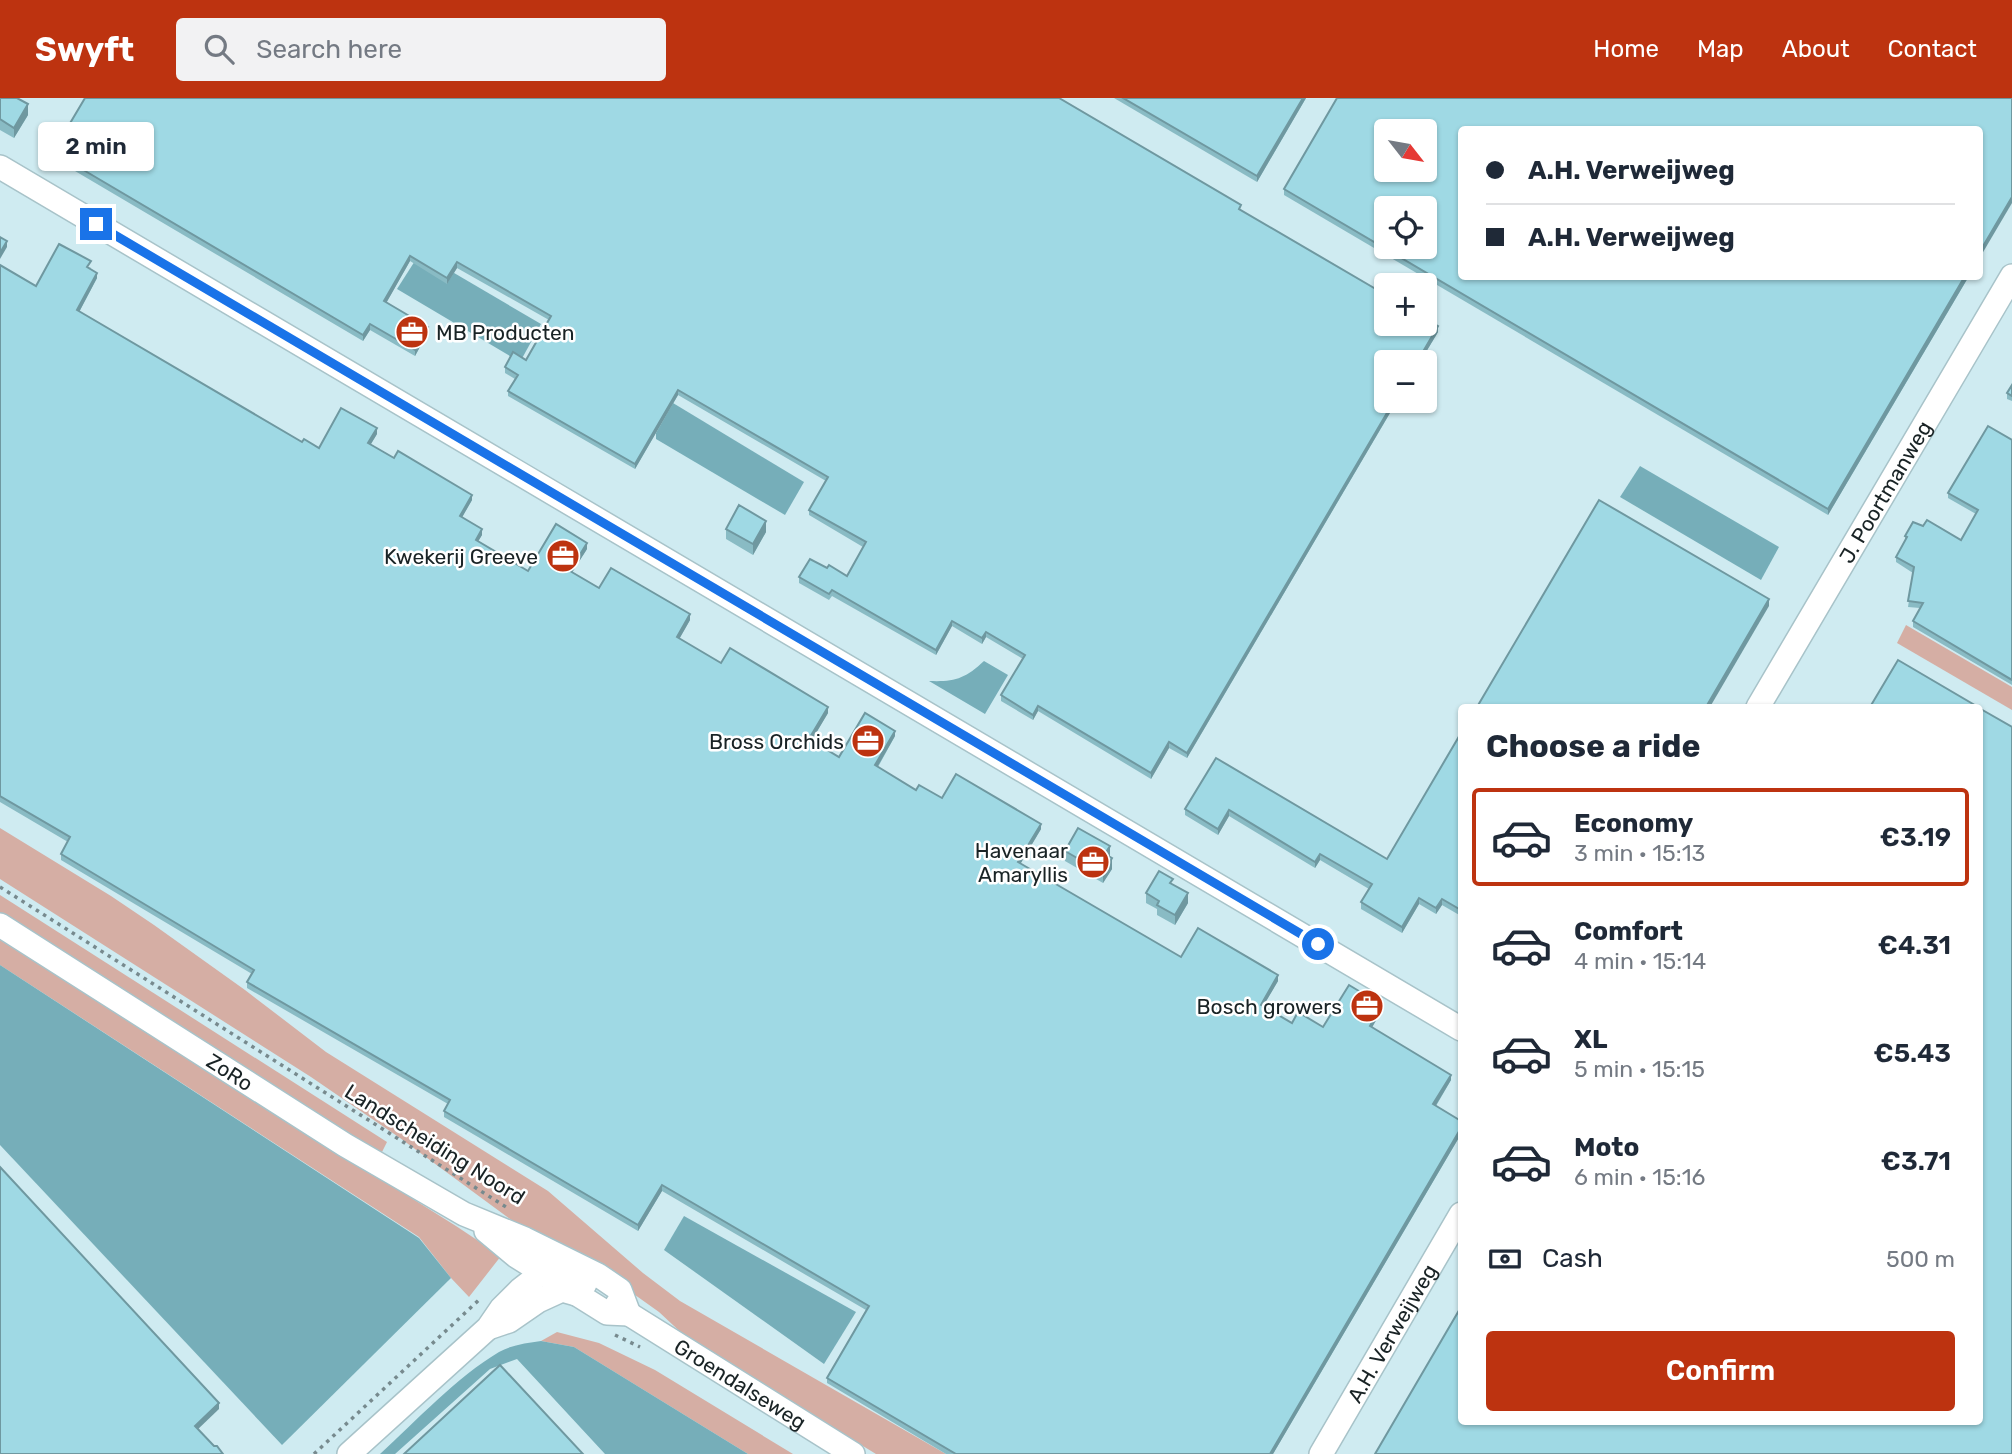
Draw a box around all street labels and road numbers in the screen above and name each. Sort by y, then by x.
street label: J. Poortmanweg [1833,416,1937,567]
street label: ZoRo [202,1048,258,1096]
street label: Landscheiding Noord [340,1078,530,1210]
street label: A.H. Verweijweg [1341,1259,1442,1407]
street label: Groendalseweg [670,1333,811,1434]

